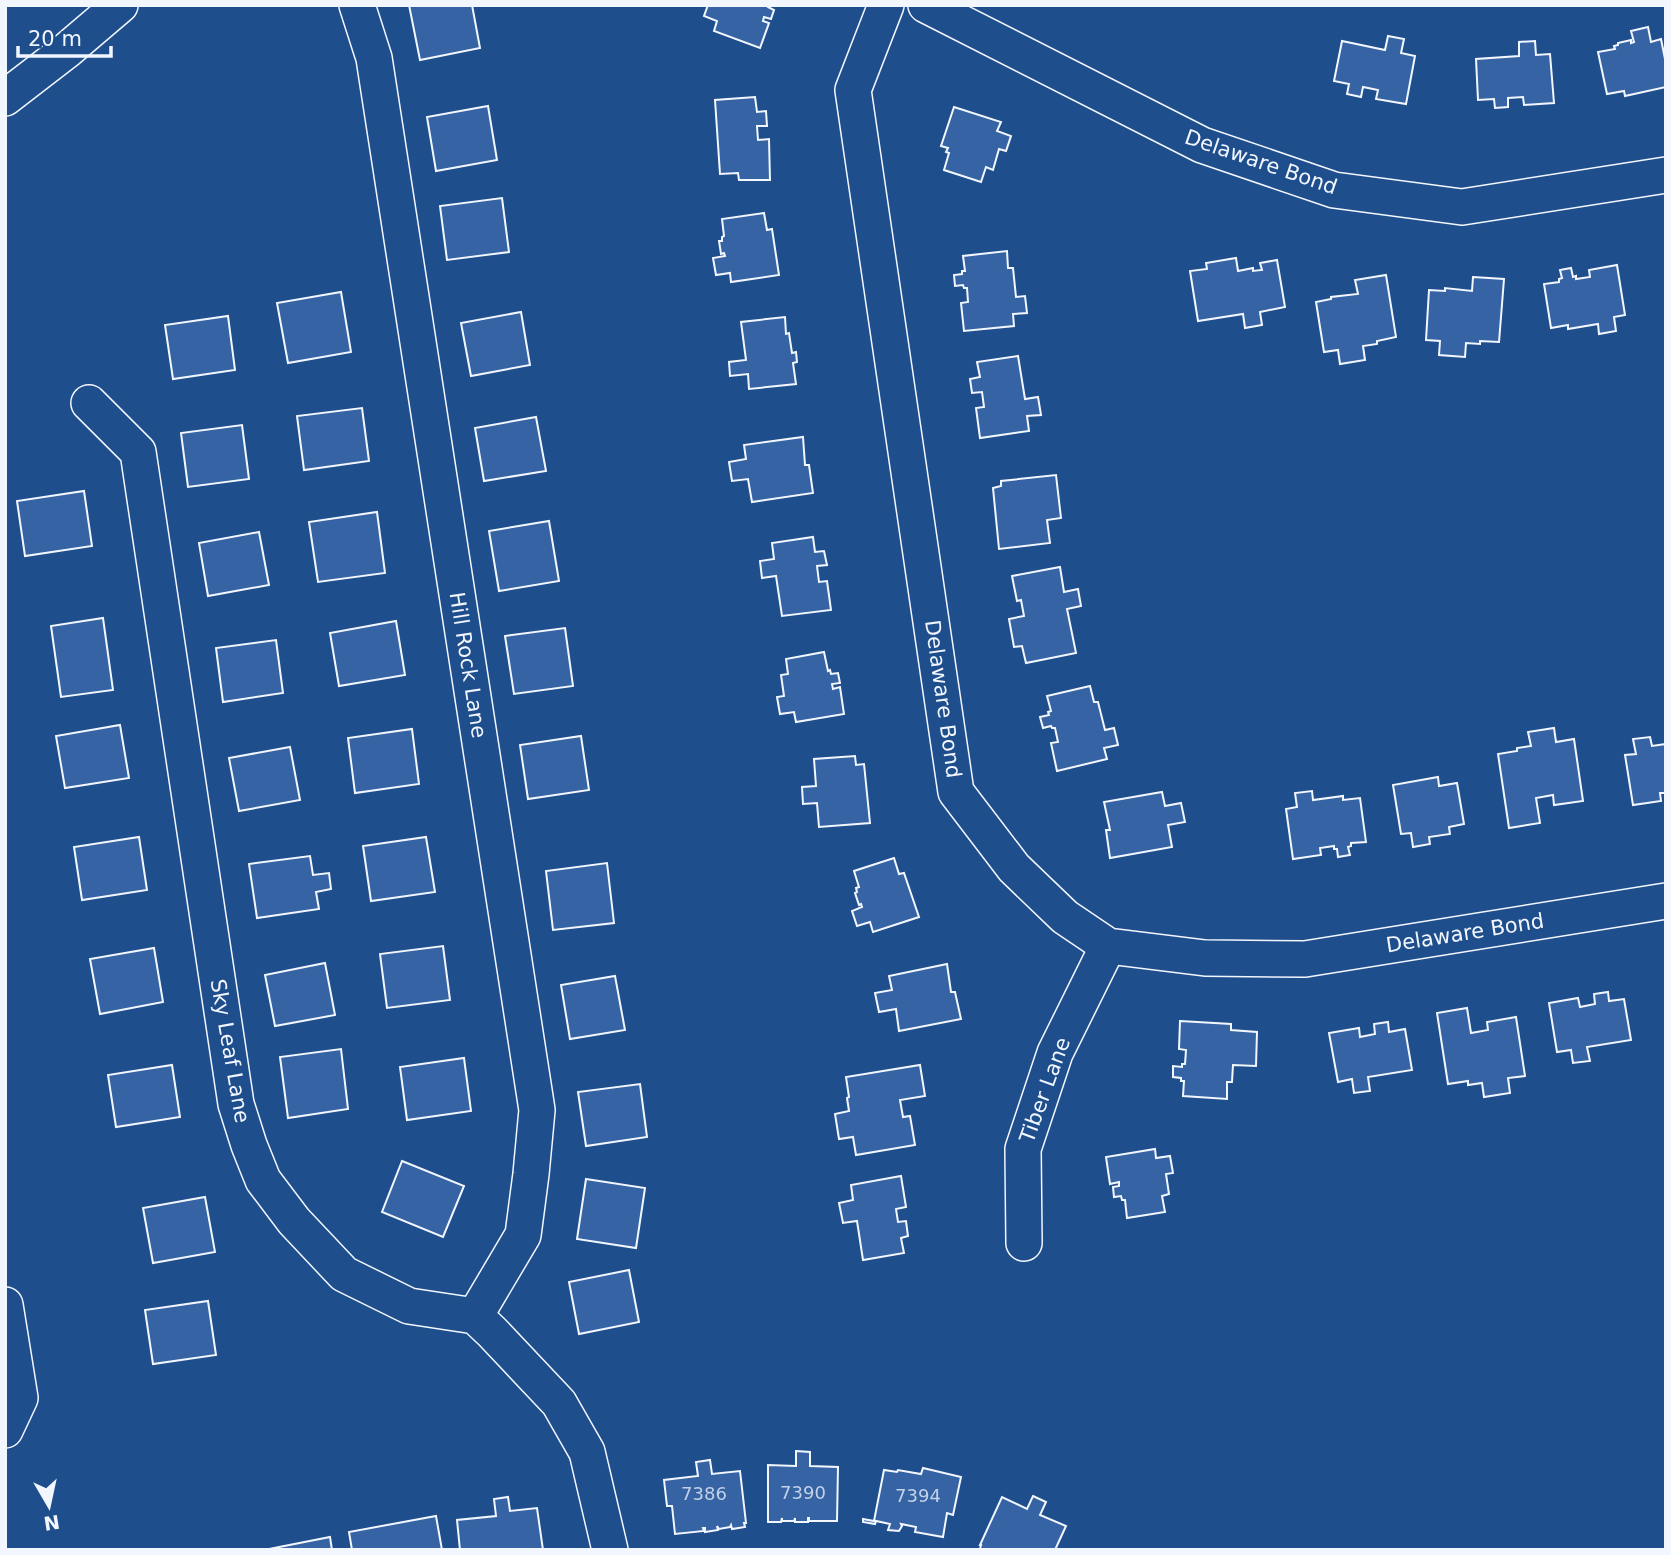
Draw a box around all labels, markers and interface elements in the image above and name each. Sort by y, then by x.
scale bar [18,14,110,58]
text: 20 m [28,27,82,51]
street label: Delaware Bond [1182,125,1340,199]
street label: Hill Rock Lane [445,590,491,740]
street label: Delaware Bond [920,618,966,780]
street label: Delaware Bond [1384,909,1546,957]
street label: Sky Leaf Lane [206,977,254,1125]
street label: Tiber Lane [1015,1034,1075,1147]
north arrow [14,1471,84,1541]
house number: 7390 [780,1482,826,1503]
house number: 7386 [681,1483,727,1504]
house number: 7394 [895,1485,941,1506]
text: N [42,1511,61,1535]

